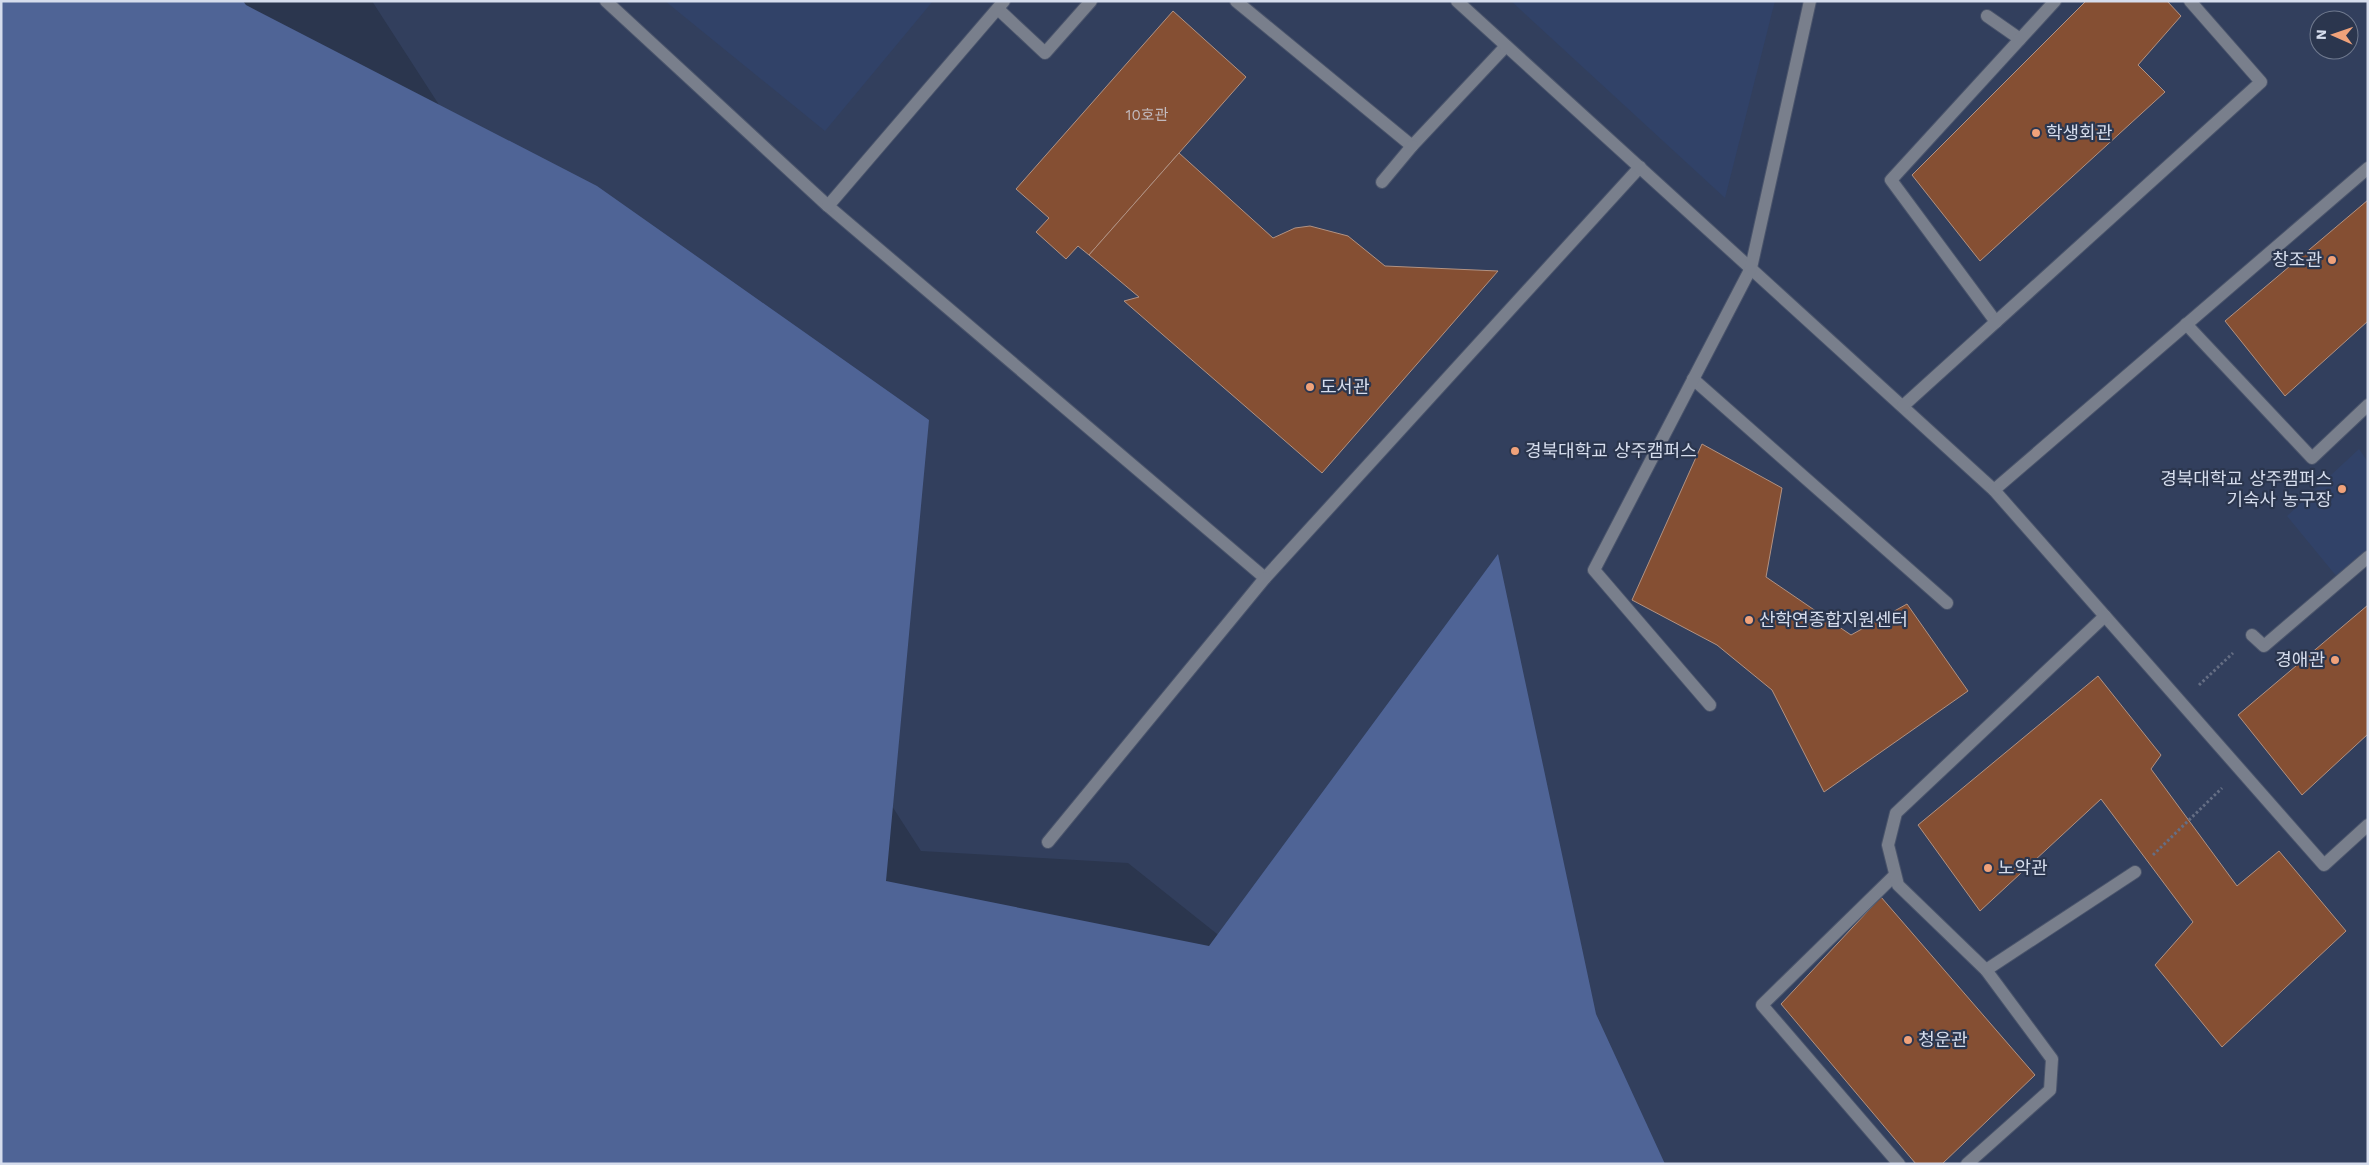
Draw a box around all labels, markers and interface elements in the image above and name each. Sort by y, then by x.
north arrow [2309,10,2359,60]
text: N [2313,29,2329,40]
house number: 10호관 [1126,106,1169,124]
place label: 학생회관 [2046,122,2113,143]
marker: 학생회관 [2030,127,2042,139]
place label: 창조관 [2272,249,2322,270]
marker: 창조관 [2326,254,2338,266]
place label: 도서관 [1320,376,1370,397]
marker: 도서관 [1304,381,1316,393]
place label: 경북대학교 상주캠퍼스 [1525,440,1697,461]
marker: 경북대학교 상주캠퍼스 [1509,445,1521,457]
place label: 경북대학교 상주캠퍼스 기숙사 농구장 [2160,468,2332,510]
marker: 경북대학교 상주캠퍼스 기숙사 농구장 [2336,483,2348,495]
place label: 산학연종합지원센터 [1759,609,1908,630]
marker: 산학연종합지원센터 [1743,614,1755,626]
place label: 경애관 [2275,649,2325,670]
marker: 경애관 [2329,654,2341,666]
place label: 노악관 [1998,857,2048,878]
marker: 노악관 [1982,862,1994,874]
place label: 청운관 [1918,1029,1968,1050]
marker: 청운관 [1902,1034,1914,1046]

